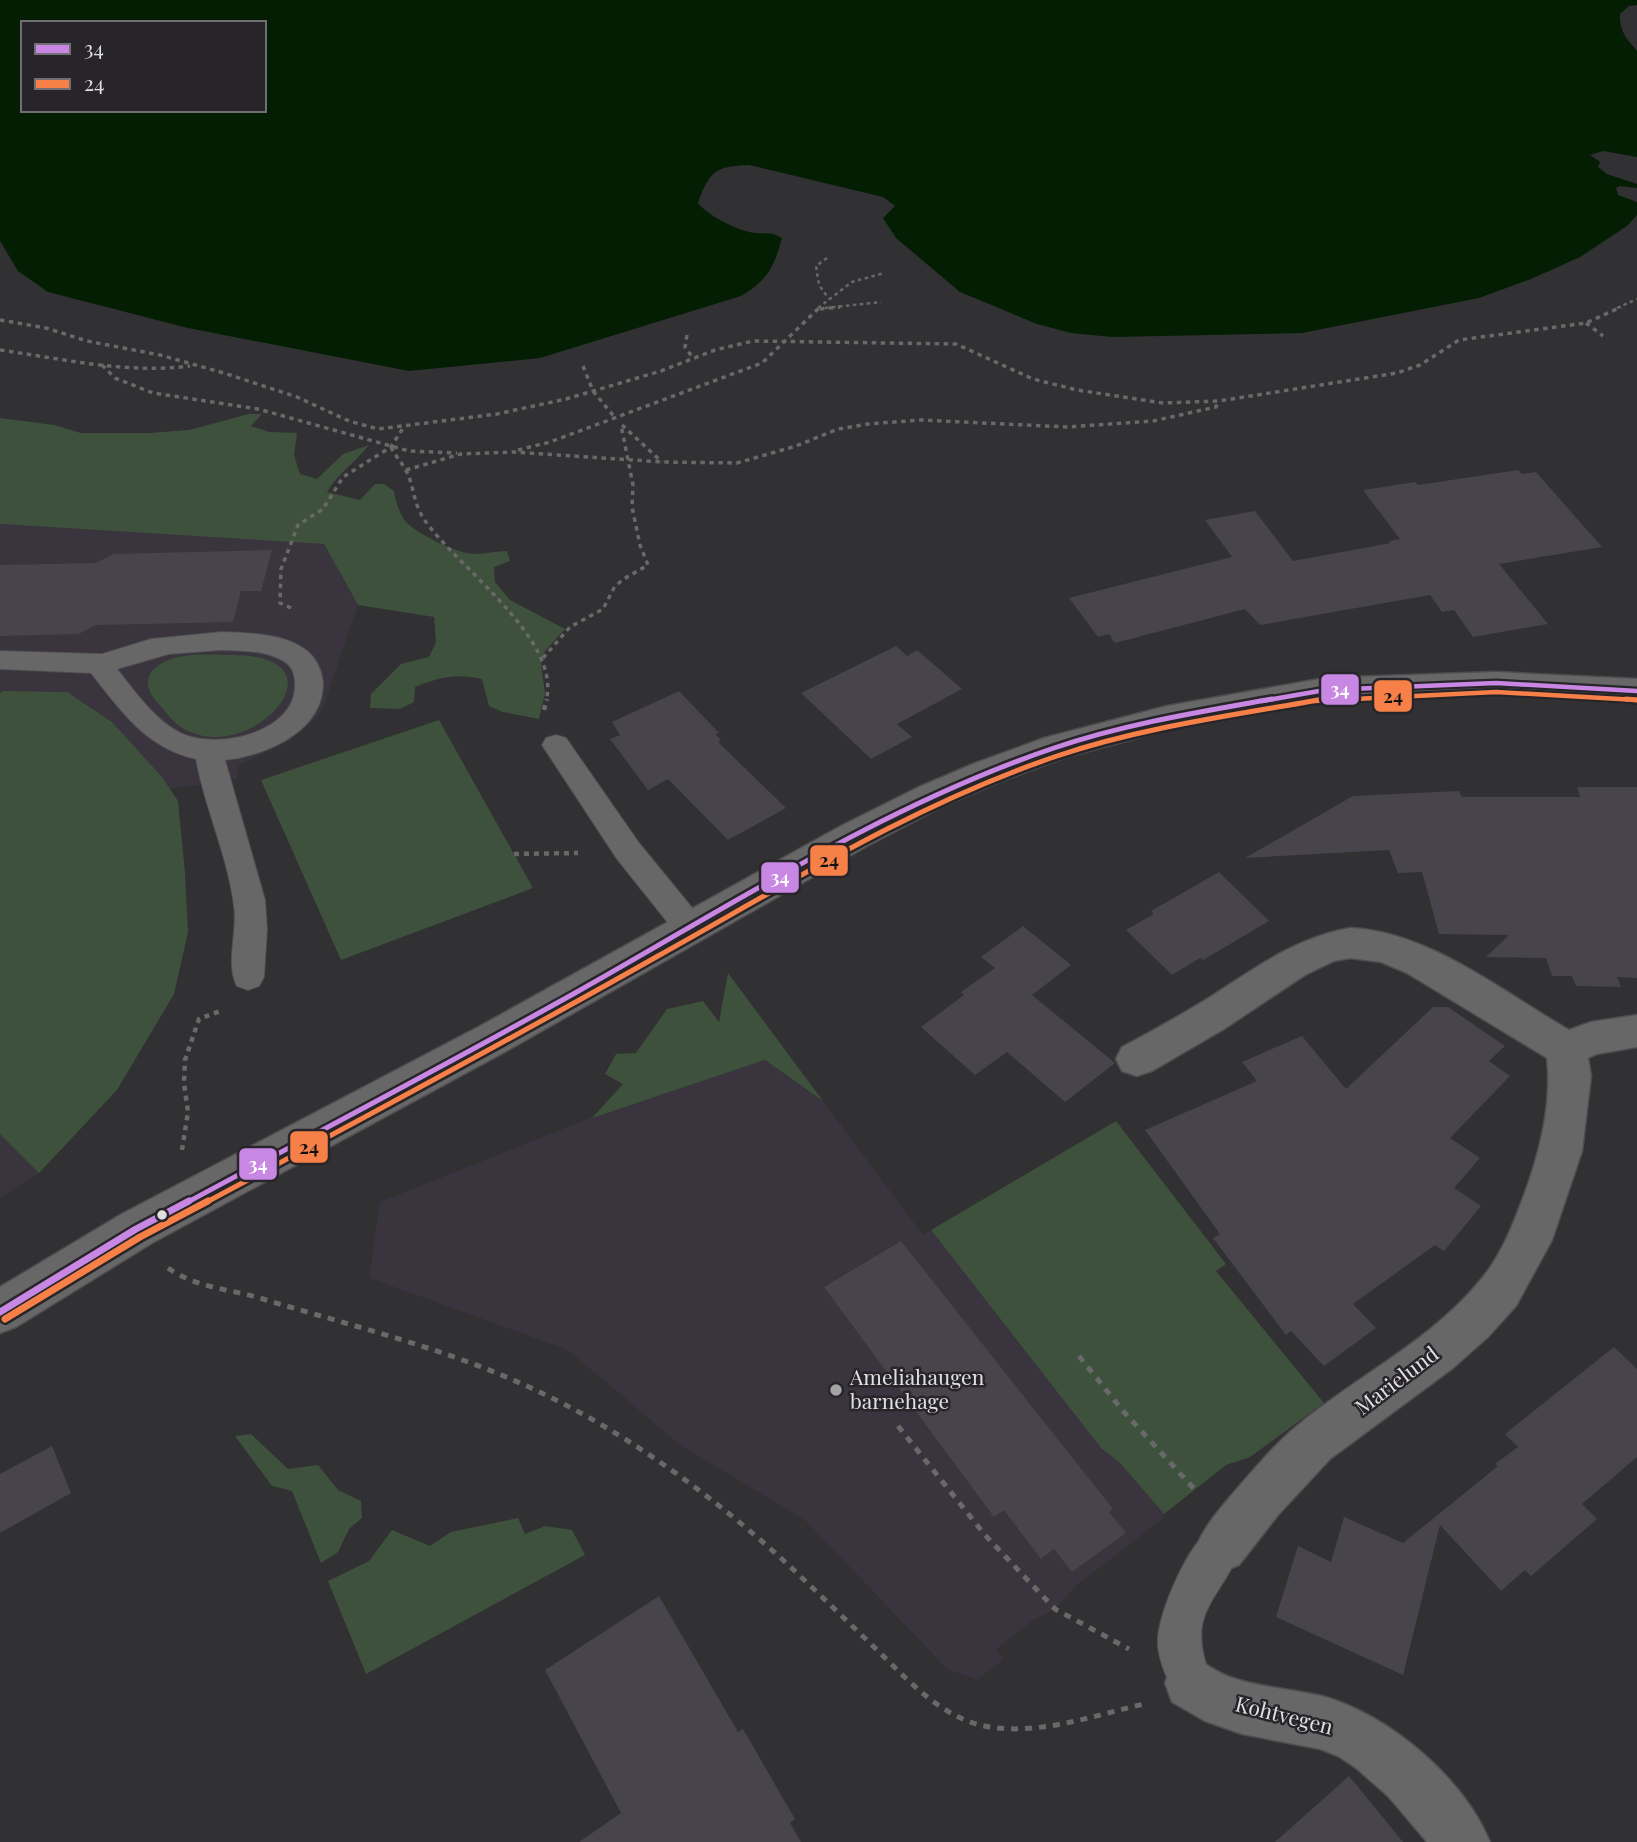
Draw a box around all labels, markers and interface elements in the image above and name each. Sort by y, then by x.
legend [21,21,266,112]
text: 34 [84,33,104,61]
text: 24 [84,68,104,96]
line badge: 34 [1320,673,1360,706]
text: 34 [1330,675,1350,701]
line badge: 24 [1373,679,1413,713]
text: 24 [1383,682,1403,708]
line badge: 24 [809,844,849,877]
text: 24 [819,846,839,872]
line badge: 34 [760,861,800,894]
text: 34 [770,863,790,889]
line badge: 24 [289,1130,329,1164]
text: 24 [299,1133,319,1159]
line badge: 34 [238,1147,278,1181]
text: 34 [248,1150,268,1176]
unlabelled marker [155,1208,169,1222]
street label: Marielund [1348,1339,1443,1420]
place label: Ameliahaugen barnehage [849,1362,985,1414]
marker: Ameliahaugen barnehage [828,1382,844,1398]
street label: Kohtvegen [1233,1688,1337,1740]

